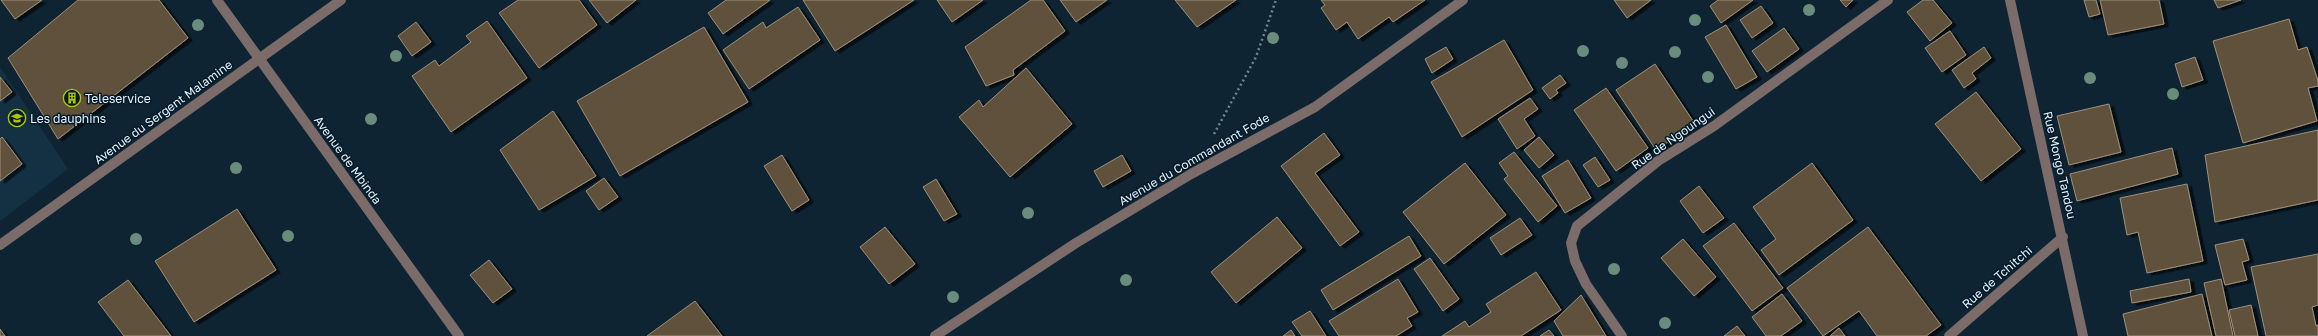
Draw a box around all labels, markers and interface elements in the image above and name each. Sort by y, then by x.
street label: Avenue du Sergent Malamine [91,57,235,167]
building icon: Teleservice [62,88,82,108]
place label: Teleservice [85,91,151,106]
street label: Rue de Ngoungui [1628,104,1718,172]
school or university icon: Les dauphins [7,108,27,128]
street label: Avenue du Commandant Fode [1116,110,1272,208]
street label: Rue Mongo Tandou [2040,110,2080,220]
place label: Les dauphins [30,111,106,126]
street label: Avenue de Mbinda [311,113,385,207]
street label: Rue de Tchitchi [1959,242,2035,312]

